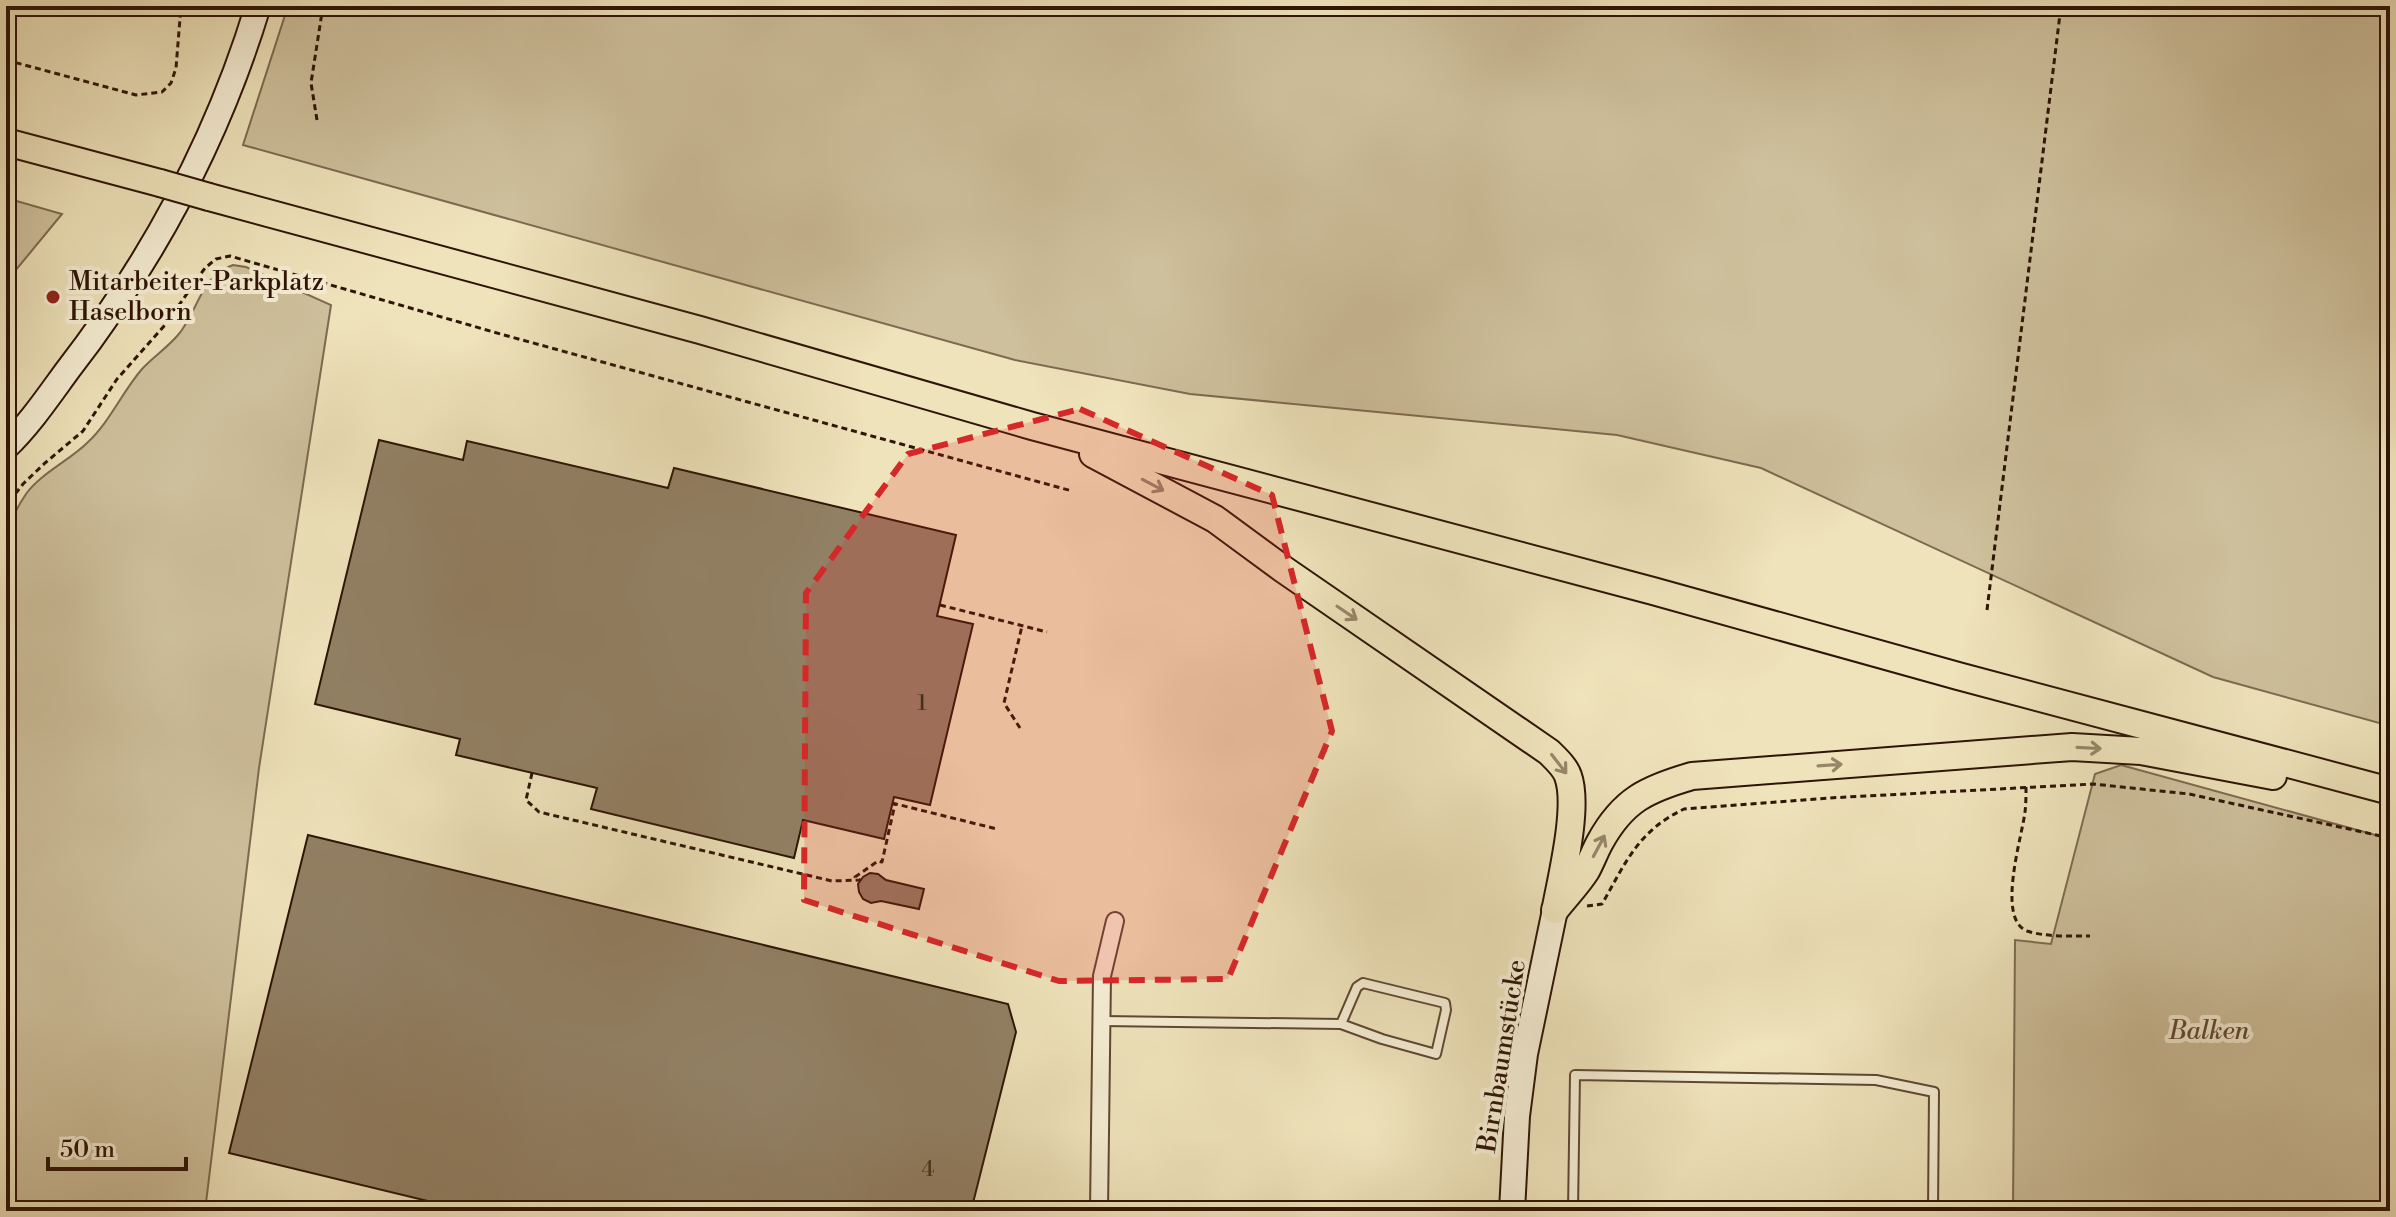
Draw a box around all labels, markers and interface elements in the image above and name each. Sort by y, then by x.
place label: Mitarbeiter-Parkplatz Haselborn [69,266,324,328]
marker: Mitarbeiter-Parkplatz Haselborn [44,288,62,306]
one-way arrow [1140,478,1164,494]
one-way arrow [1336,605,1358,621]
house number: 1 [917,690,927,717]
one-way arrow [2075,740,2102,755]
one-way arrow [1549,753,1567,774]
one-way arrow [1816,757,1843,772]
one-way arrow [1591,834,1607,858]
street label: Birnbaumstücke [1471,957,1533,1156]
park label: Balken [2168,1015,2250,1047]
scale bar [48,1121,186,1171]
text: 50 m [60,1135,115,1165]
house number: 4 [921,1156,935,1183]

